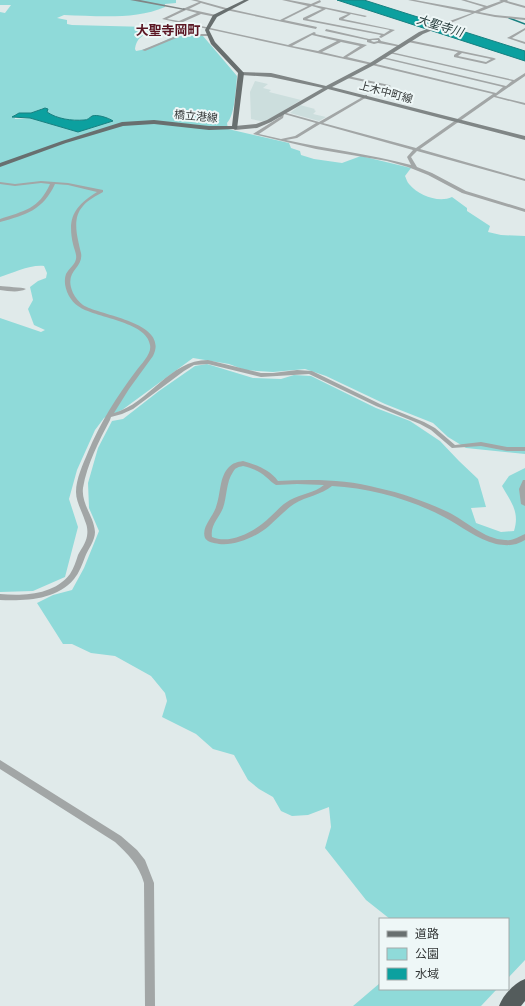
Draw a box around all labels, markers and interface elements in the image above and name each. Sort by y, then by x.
water label: 大聖寺川 [415,11,467,40]
district label: 大聖寺岡町 [135,22,201,39]
street label: 上木中町線 [358,78,414,106]
street label: 橋立港線 [173,107,219,125]
legend [379,918,509,990]
text: 道路 [415,926,439,941]
text: 公園 [415,946,439,961]
text: 水域 [415,966,439,981]

